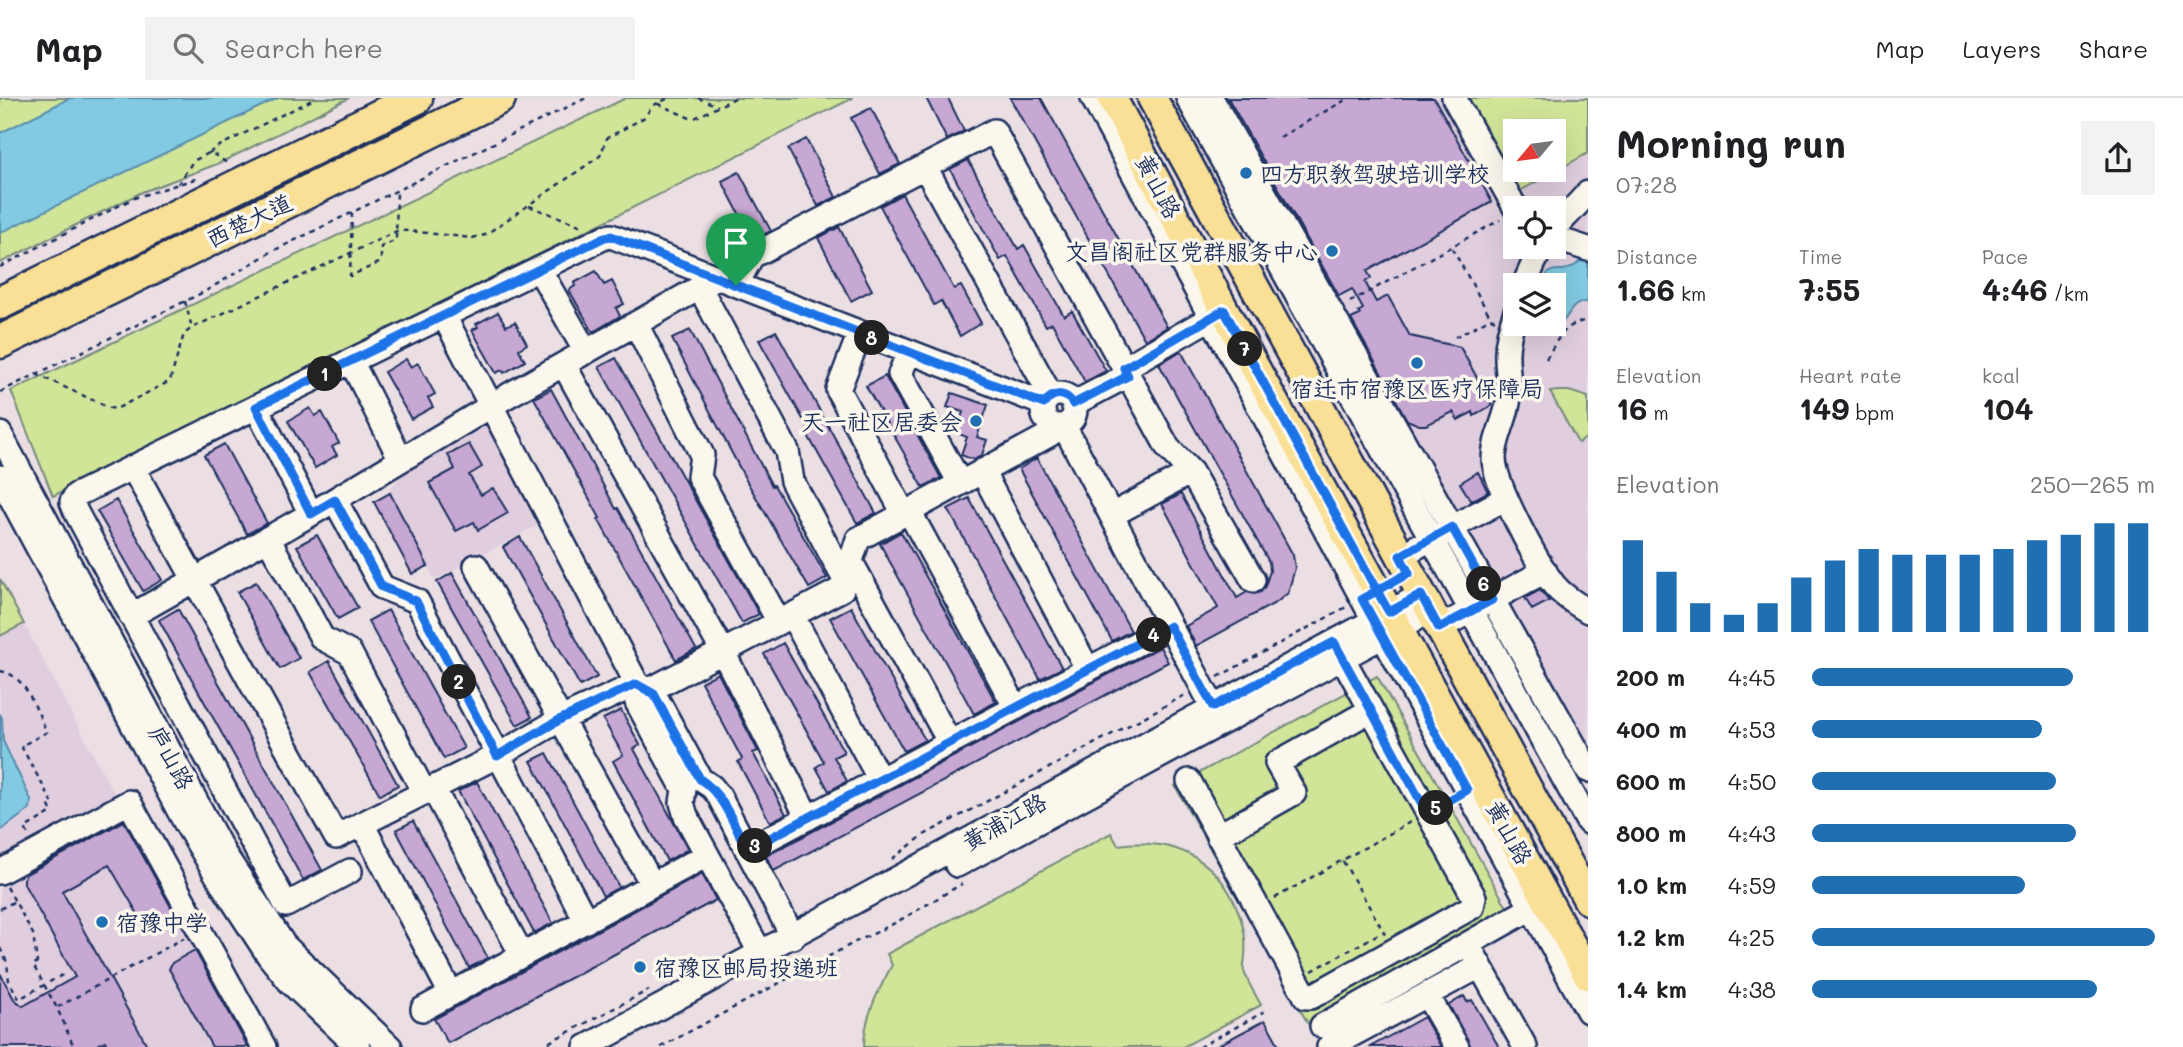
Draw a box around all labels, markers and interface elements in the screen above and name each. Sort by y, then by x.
search box [145,17,635,80]
text: Map [35,27,103,70]
icon: search [169,29,207,67]
text: Search here [225,31,383,65]
text: Map [1876,33,1924,64]
text: Layers [1962,33,2041,64]
text: Share [2079,33,2148,64]
text: Morning run [1616,118,1846,168]
north arrow [1503,119,1566,182]
map controls [1503,119,1566,336]
button: share [2081,121,2155,195]
street label: 黄山路 [1130,148,1188,224]
place label: 四方职教驾驶培训学校 [1260,158,1490,188]
marker: 四方职教驾驶培训学校 [1238,165,1254,181]
text: 07:28 [1616,169,1677,199]
street label: 西楚大道 [201,186,297,254]
button: locate [1503,196,1566,259]
pin [706,213,766,285]
icon: arrive [717,224,755,262]
place label: 文昌阁社区党群服务中心 [1065,236,1318,266]
marker: 文昌阁社区党群服务中心 [1324,243,1340,259]
text: Distance [1616,244,1698,269]
text: Time [1799,244,1842,269]
text: Pace [1982,244,2028,269]
text: 1.66 [1616,269,1675,309]
text: 7:55 [1799,269,1860,309]
text: 4:46 [1982,269,2048,309]
button: layers [1503,273,1566,336]
text: km [1675,281,1706,306]
text: /km [2048,281,2089,306]
pin: 8 [854,320,890,356]
text: 8 [866,325,877,350]
pin: 7 [1228,331,1262,366]
text: 7 [1239,336,1250,361]
marker: 宿迁市宿豫区医疗保障局 [1409,355,1425,371]
pin: 1 [308,356,342,392]
text: 1 [320,361,329,386]
text: Elevation [1616,363,1701,388]
text: Heart rate [1799,363,1902,388]
text: kcal [1982,363,2020,388]
place label: 宿迁市宿豫区医疗保障局 [1291,373,1544,403]
text: 16 [1616,388,1647,428]
text: 149 [1799,388,1849,428]
text: 104 [1982,388,2034,428]
text: m [1647,400,1669,425]
text: bpm [1849,400,1894,425]
place label: 天一社区居委会 [801,406,962,436]
marker: 天一社区居委会 [968,413,984,429]
text: Elevation [1616,469,1719,499]
text: 250–265 m [2030,469,2155,499]
pin: 6 [1466,566,1502,602]
text: 6 [1478,571,1489,596]
pin: 4 [1136,618,1172,652]
text: 4 [1147,622,1160,647]
text: 200 m [1616,662,1685,692]
text: 4:45 [1728,662,1776,692]
pin: 2 [442,664,476,700]
text: 2 [453,669,464,694]
text: 400 m [1616,714,1687,744]
text: 4:53 [1728,714,1776,744]
street label: 庐山路 [143,719,201,795]
text: 600 m [1616,766,1686,796]
text: 4:50 [1728,766,1776,796]
street label: 黄浦江路 [956,786,1052,856]
pin: 5 [1418,790,1454,826]
text: 5 [1430,795,1441,820]
street label: 黄山路 [1480,795,1540,869]
text: 800 m [1616,818,1686,848]
text: 4:43 [1728,818,1776,848]
pin: 3 [738,828,772,864]
text: 3 [749,833,760,858]
text: 1.0 km [1616,870,1687,900]
text: 4:59 [1728,870,1776,900]
place label: 宿豫中学 [116,907,208,937]
marker: 宿豫中学 [94,914,110,930]
text: 1.2 km [1616,922,1685,952]
text: 4:25 [1728,922,1775,952]
place label: 宿豫区邮局投递班 [654,952,838,982]
marker: 宿豫区邮局投递班 [632,959,648,975]
text: 1.4 km [1616,974,1687,1004]
text: 4:38 [1728,974,1776,1004]

